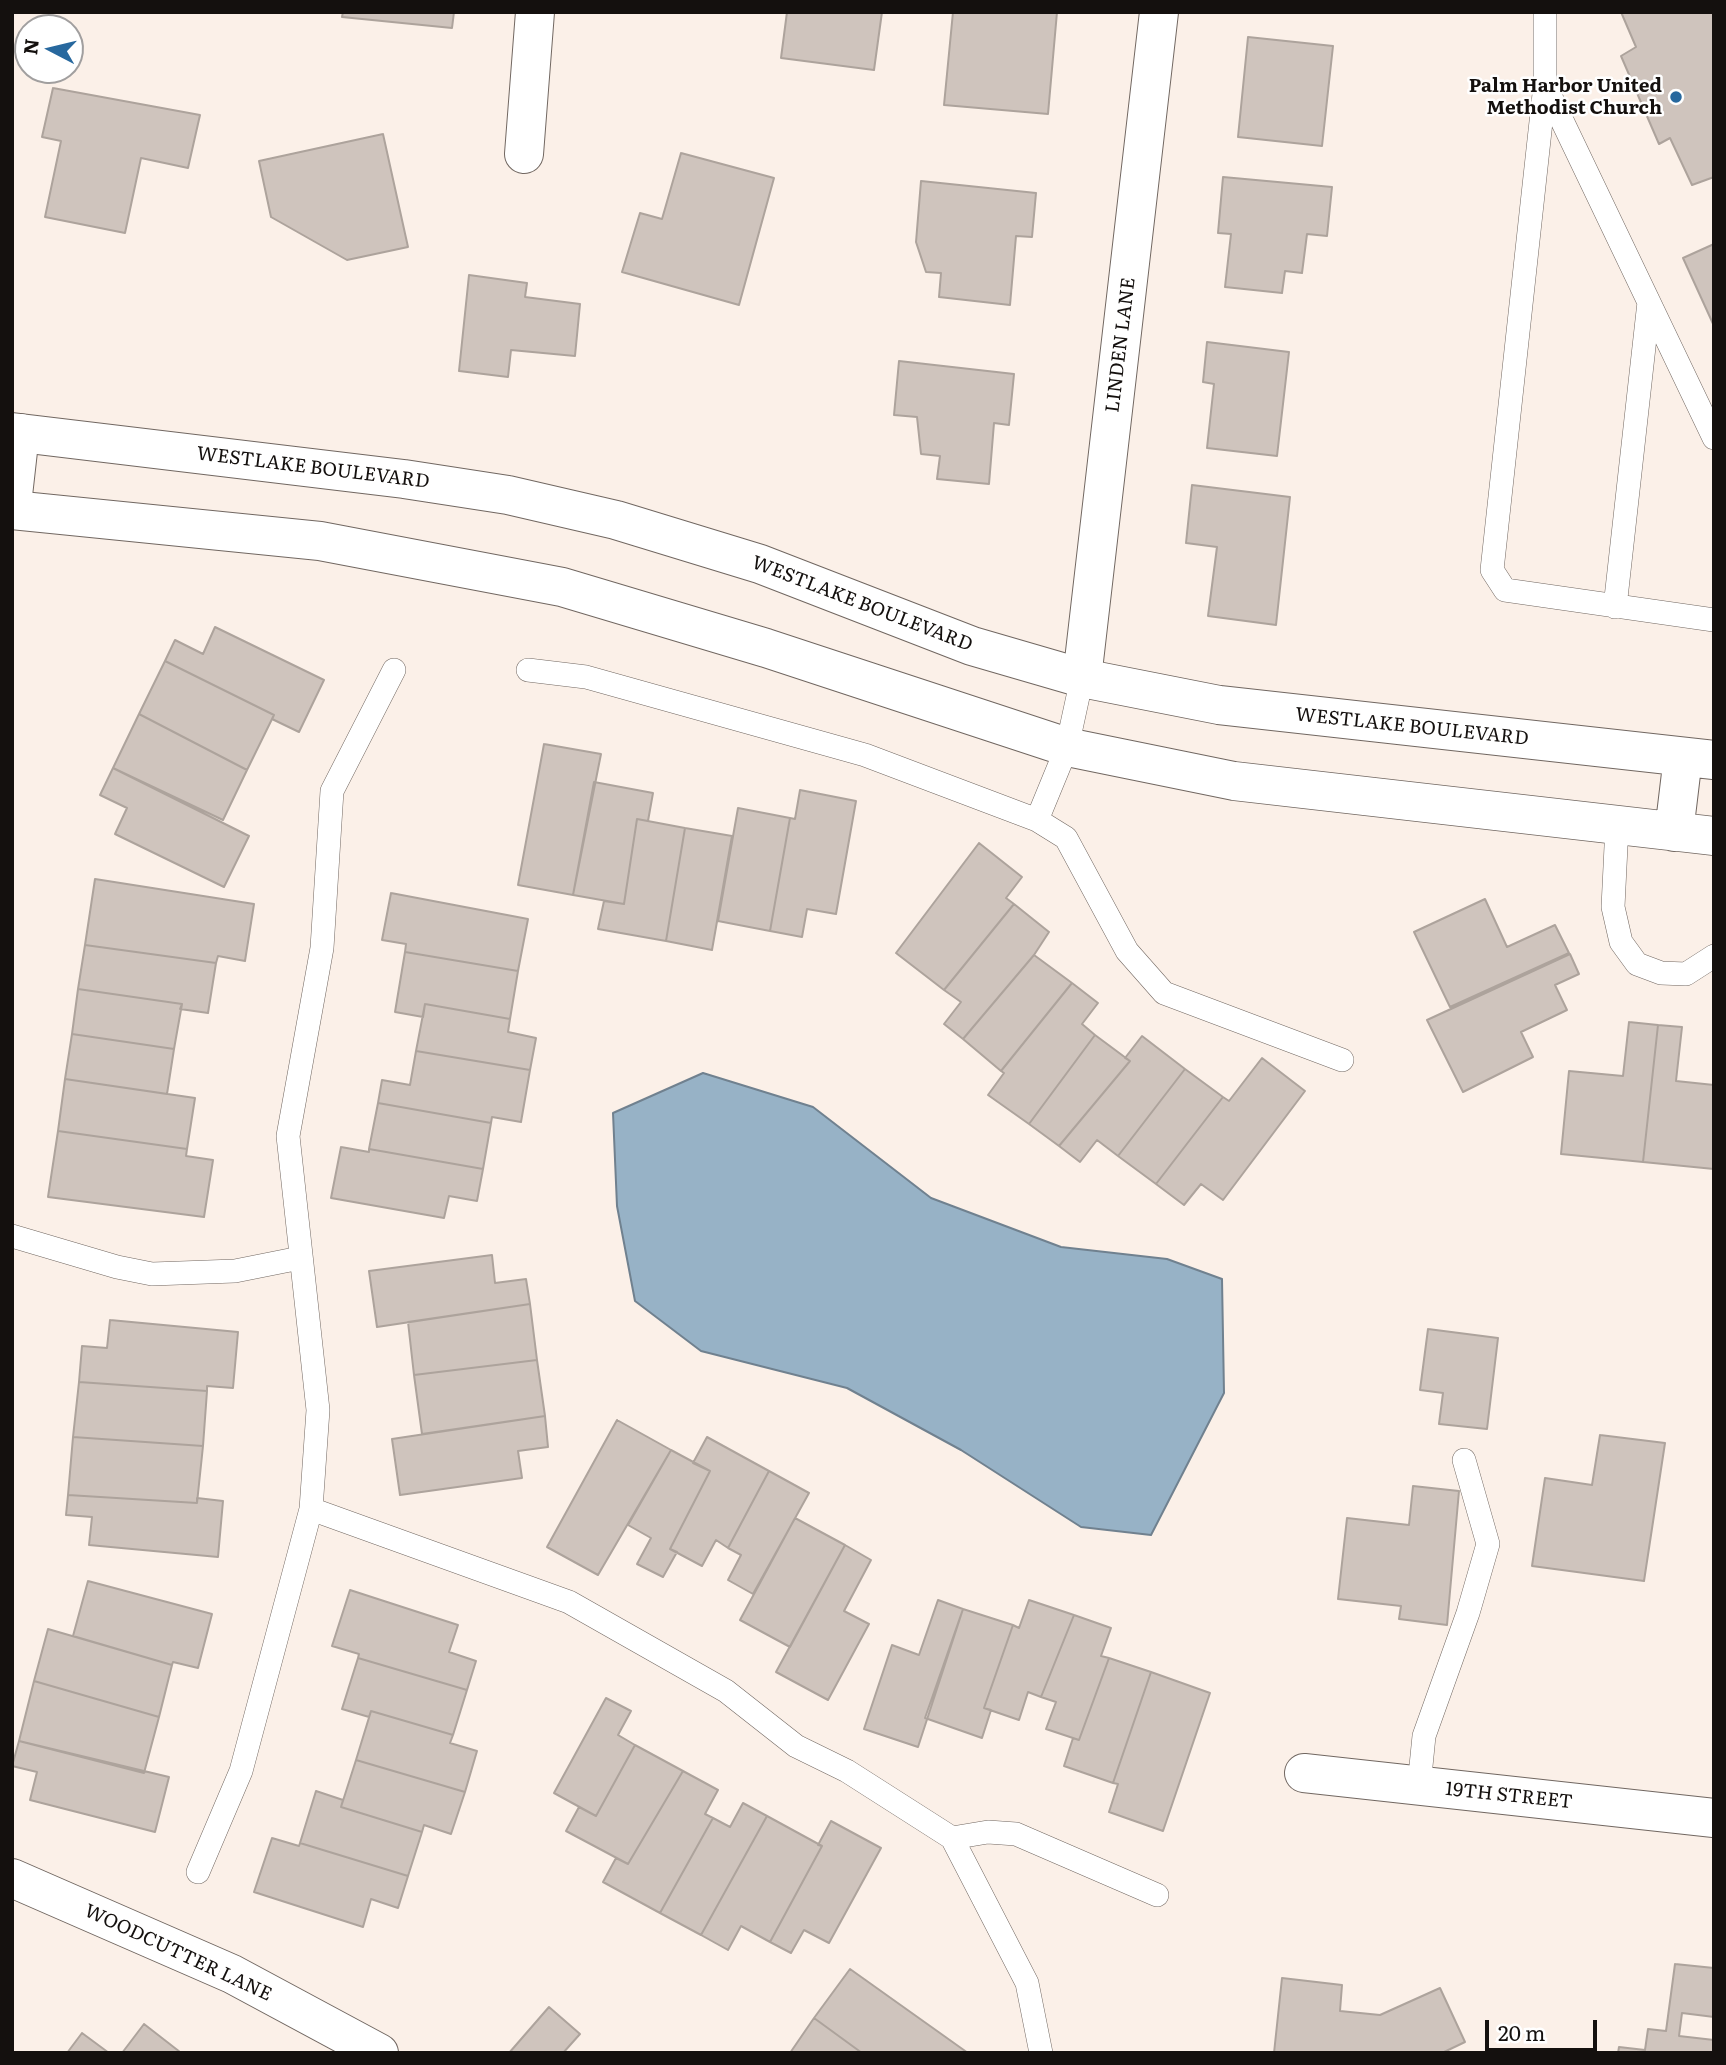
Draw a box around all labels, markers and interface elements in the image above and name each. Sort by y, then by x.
north arrow [14,14,84,84]
text: N [15,37,45,56]
place label: Palm Harbor United Methodist Church [1469,75,1662,119]
marker: Palm Harbor United Methodist Church [1668,89,1684,105]
street label: LINDEN LANE [1101,276,1141,414]
street label: WESTLAKE BOULEVARD [195,442,431,494]
street label: WESTLAKE BOULEVARD [748,551,976,657]
street label: WESTLAKE BOULEVARD [1294,703,1530,751]
street label: 19TH STREET [1444,1778,1574,1814]
street label: WOODCUTTER LANE [81,1900,275,2006]
scale bar [1488,2006,1600,2050]
text: 20 m [1498,2016,1545,2047]

